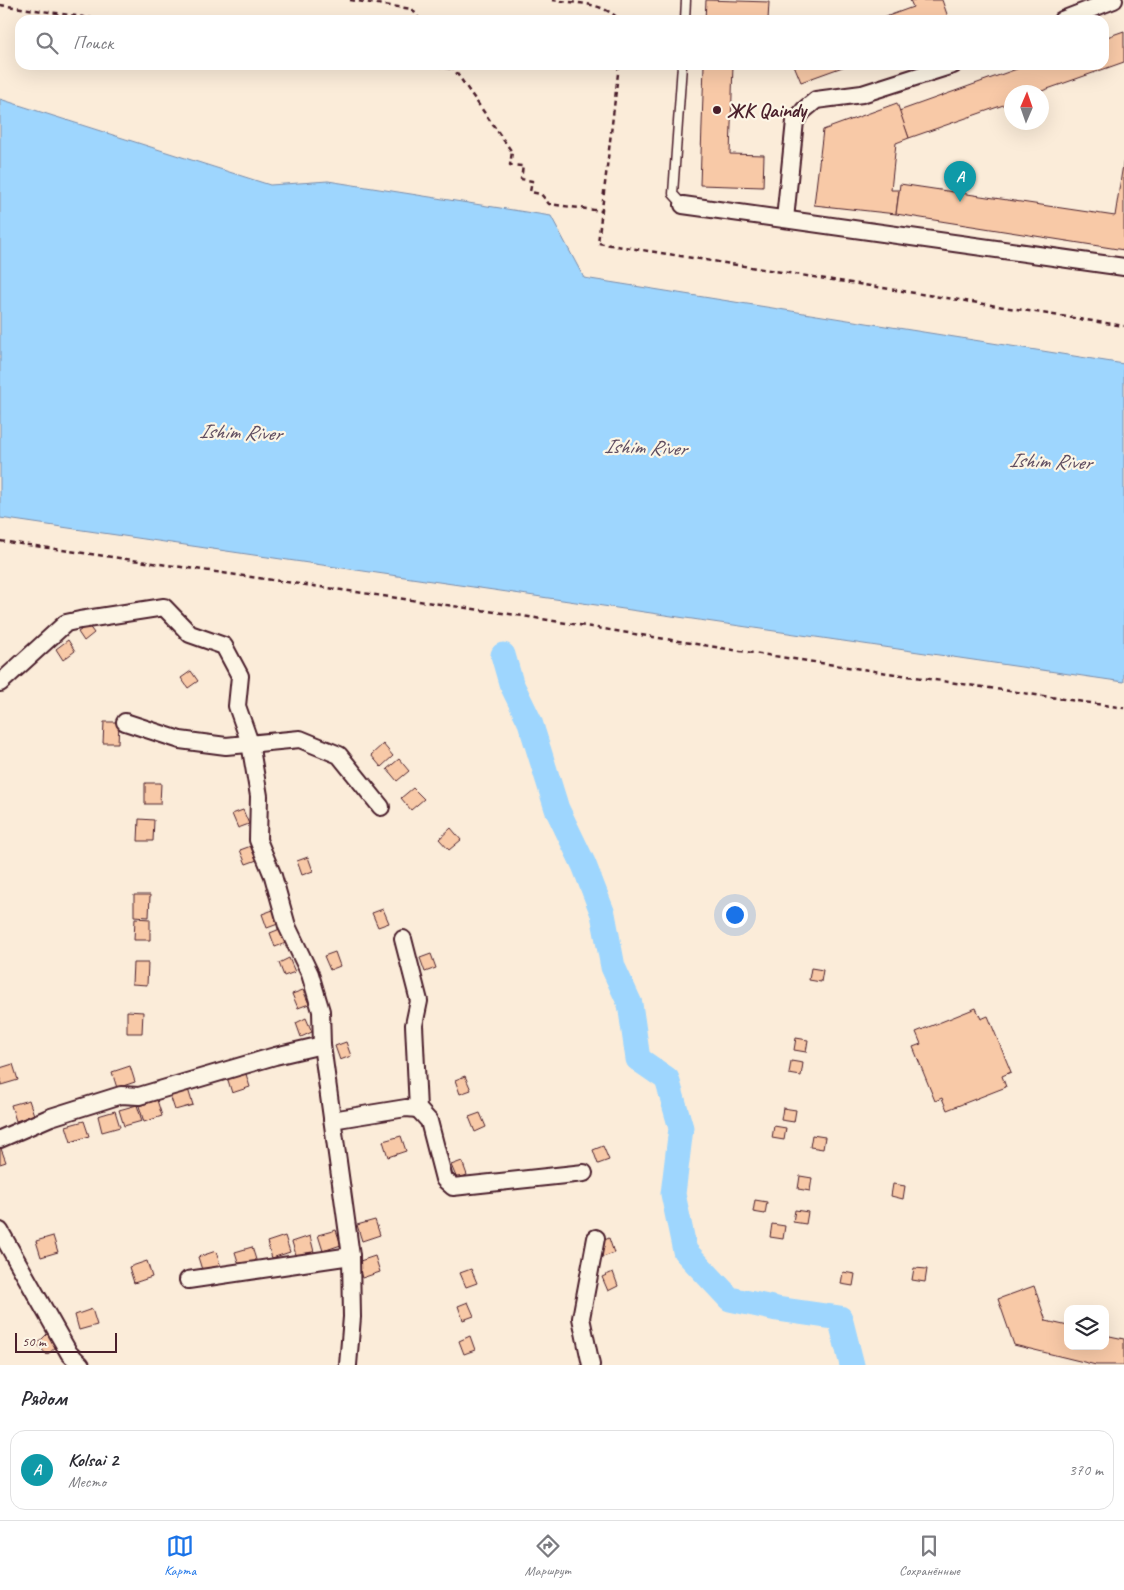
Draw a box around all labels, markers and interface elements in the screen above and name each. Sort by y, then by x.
search box [15,15,1109,70]
icon: search [33,29,61,57]
text: Поиск [73,31,113,55]
north arrow [1004,85,1049,130]
place label: ЖК Qaindy [727,98,808,123]
marker: ЖК Qaindy [711,104,723,116]
pin: A [944,161,976,202]
water label: Ishim River [198,418,285,447]
water label: Ishim River [603,433,690,462]
water label: Ishim River [1008,447,1095,476]
your location [722,902,748,928]
map controls [1064,1305,1109,1350]
button: layers [1064,1305,1109,1350]
scale bar [15,1330,118,1353]
text: 50 m [22,1333,46,1350]
text: Рядом [20,1385,67,1411]
text: Kolsai 2 [68,1448,118,1472]
text: A [33,1460,41,1480]
text: 370 m [1069,1460,1103,1480]
text: Место [68,1472,106,1492]
tab: Карта [164,1532,196,1579]
tab: Маршрут [525,1532,571,1579]
tab: Сохранённые [899,1532,960,1579]

